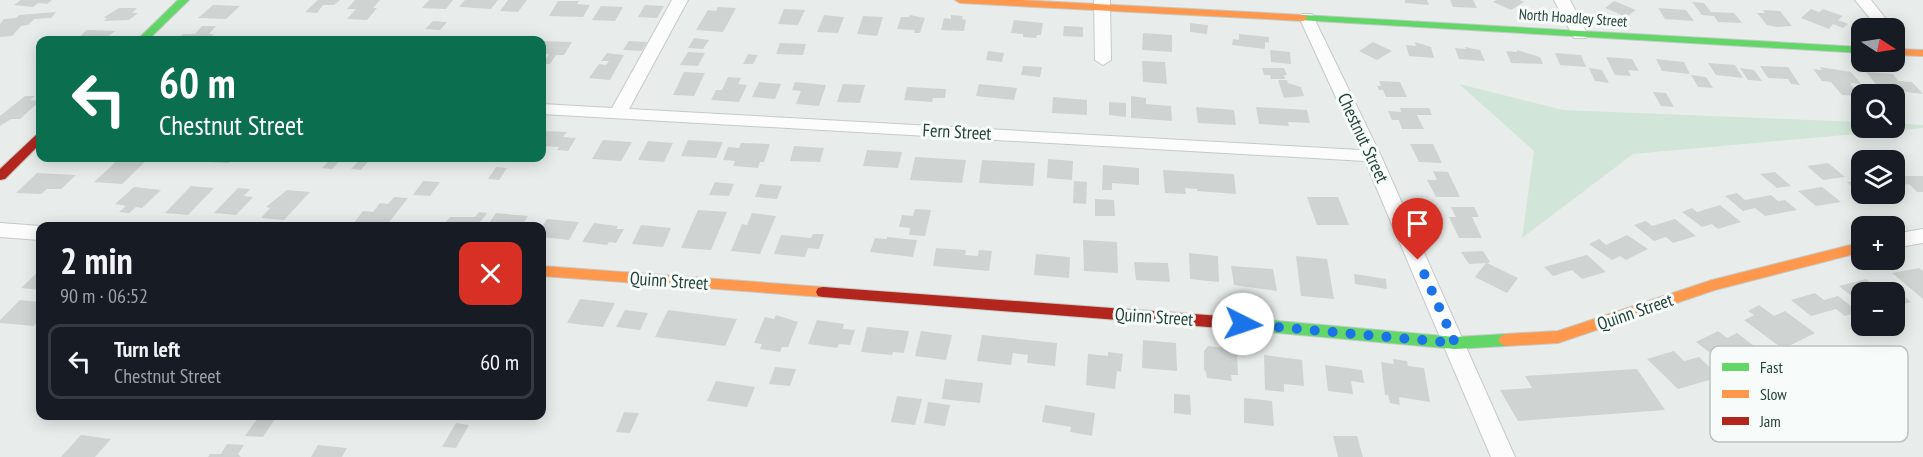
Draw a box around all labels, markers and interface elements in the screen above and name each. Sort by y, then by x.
street label: North Hoadley Street [1518,4,1628,31]
north arrow [1851,18,1905,72]
map controls [1851,18,1905,336]
text: 60 m [159,55,236,110]
icon: left [60,60,138,138]
button: search [1851,84,1905,138]
street label: Chestnut Street [1333,89,1394,186]
text: Chestnut Street [159,108,304,142]
street label: Fern Street [922,118,992,145]
button: layers [1851,150,1905,204]
pin [1392,198,1443,260]
icon: arrive [1401,207,1434,240]
button: + [1851,216,1905,270]
text: 2 min [60,237,133,284]
button: close [459,242,522,305]
street label: Quinn Street [629,266,709,295]
button: − [1851,282,1905,336]
text: 90 m · 06:52 [60,283,148,309]
street label: Quinn Street [1594,288,1676,335]
position arrow [1211,292,1275,356]
street label: Quinn Street [1114,302,1194,331]
text: Turn left [114,335,180,363]
icon: left [63,345,96,378]
legend [1710,346,1908,442]
text: 60 m [480,348,519,376]
text: Fast [1760,357,1783,377]
text: Chestnut Street [114,363,221,389]
text: Slow [1760,384,1787,404]
text: Jam [1759,411,1781,431]

